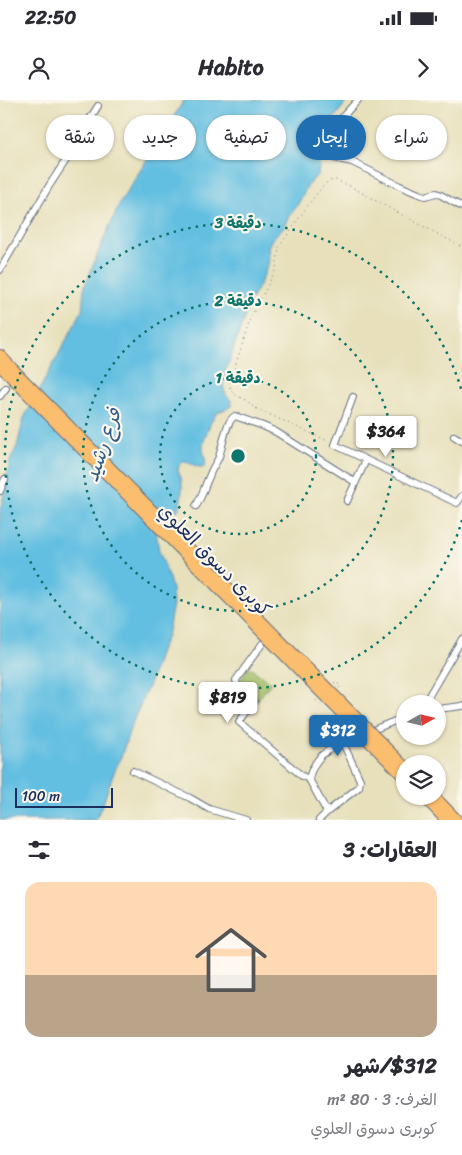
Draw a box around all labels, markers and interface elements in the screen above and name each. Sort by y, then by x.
text: 22:50 [25,1,76,34]
text: Habito [198,48,264,87]
icon: person [25,54,53,82]
icon: forward [409,54,437,82]
chip: شقة [46,115,114,160]
chip: جديد [124,115,196,160]
chip: تصفية [206,115,286,160]
chip: إيجار [296,115,366,160]
chip: شراء [376,115,447,160]
text: 3 دقيقة [214,210,261,236]
text: 2 دقيقة [213,288,262,314]
text: 1 دقيقة [216,365,261,391]
water label: فرع رشيد [74,403,132,487]
pin: $364 [356,416,416,458]
text: $364 [367,417,405,446]
centre of rings [229,447,247,465]
street label: كوبرى دسوق العلوي [150,495,280,625]
pin: $819 [198,682,258,724]
text: $819 [209,683,247,712]
north arrow [396,695,446,745]
map controls [396,695,446,805]
pin: $312 [308,714,368,757]
text: $312 [320,716,356,745]
button: layers [396,755,446,805]
text: 100 m [22,784,60,809]
scale bar [15,785,112,808]
text: العقارات: 3 [343,831,437,869]
icon: filters [25,836,53,864]
icon: home [186,915,276,1005]
text: $312/شهر [345,1047,437,1085]
text: الغرف: 3 · 80 m² [327,1085,437,1114]
text: كوبرى دسوق العلوي [310,1114,437,1143]

